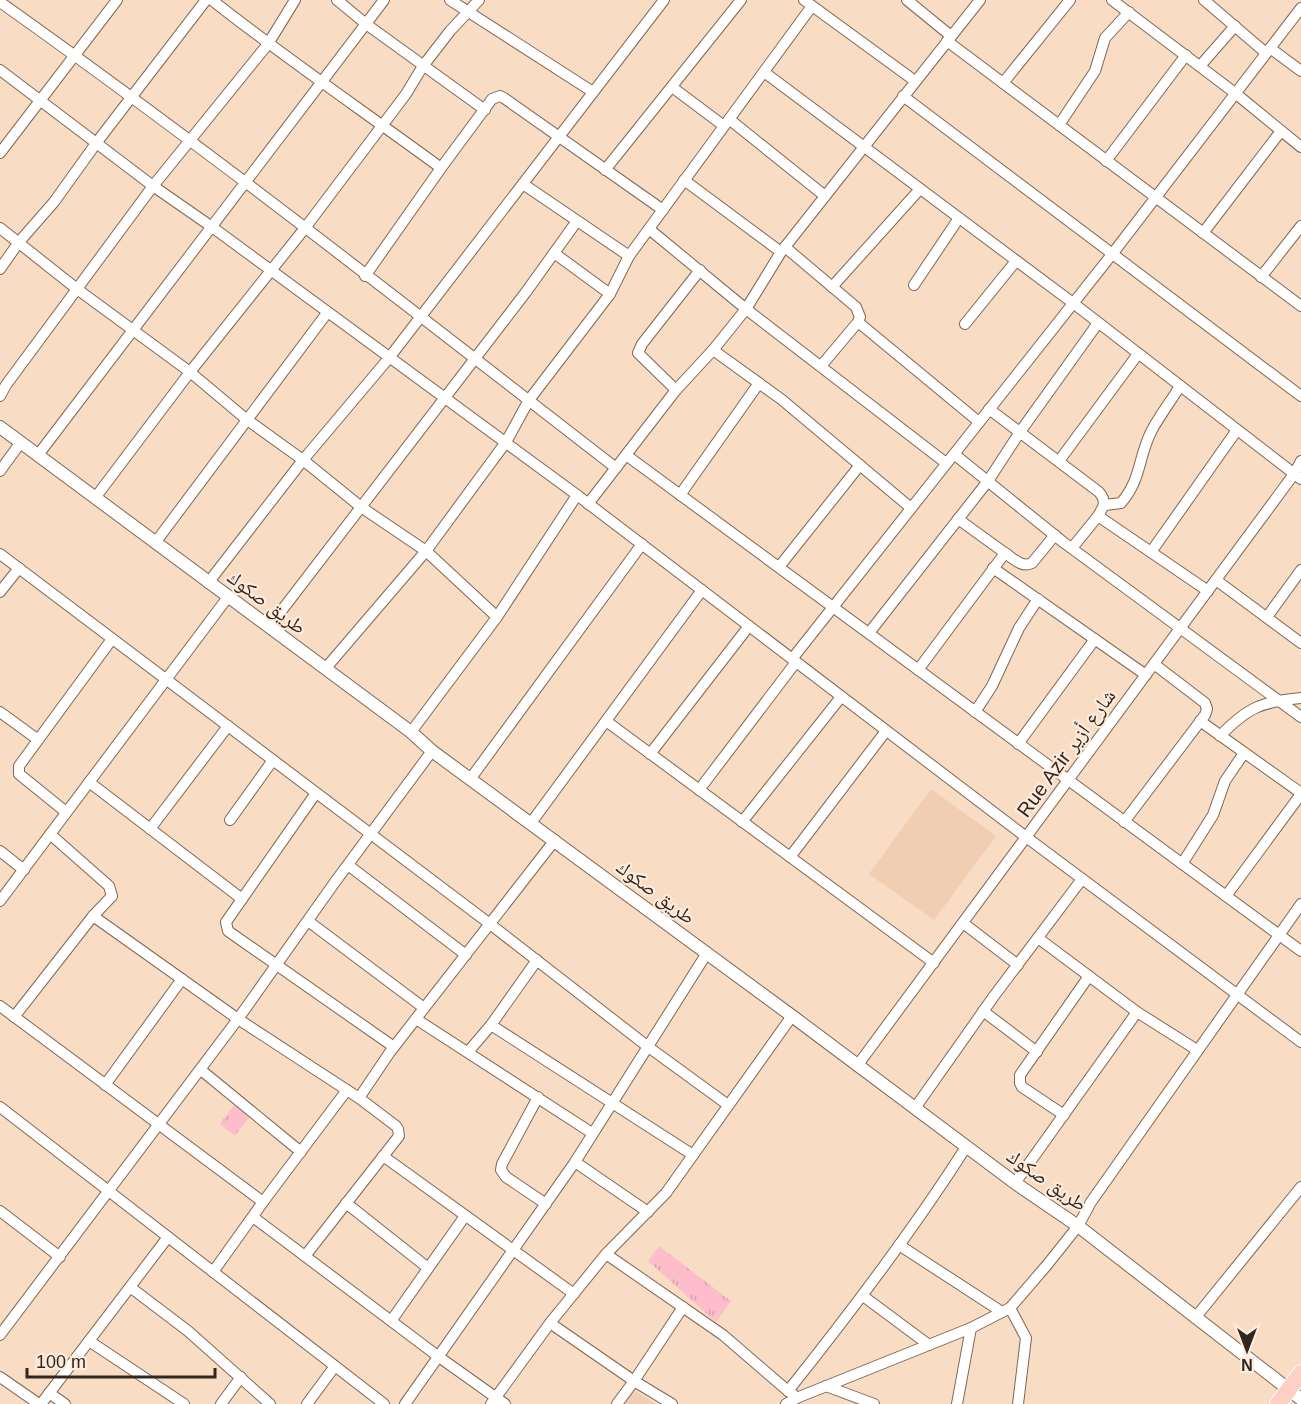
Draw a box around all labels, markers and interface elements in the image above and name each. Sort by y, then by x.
street label: طريق صكوك [223,566,310,639]
street label: Rue Azir شارع أزير [1012,685,1121,822]
street label: طريق صكوك [612,856,699,929]
street label: طريق صكوك [1002,1145,1091,1216]
north arrow [1217,1320,1277,1380]
scale bar [27,1341,214,1379]
text: 100 m [36,1352,86,1372]
text: N [1241,1356,1253,1373]

